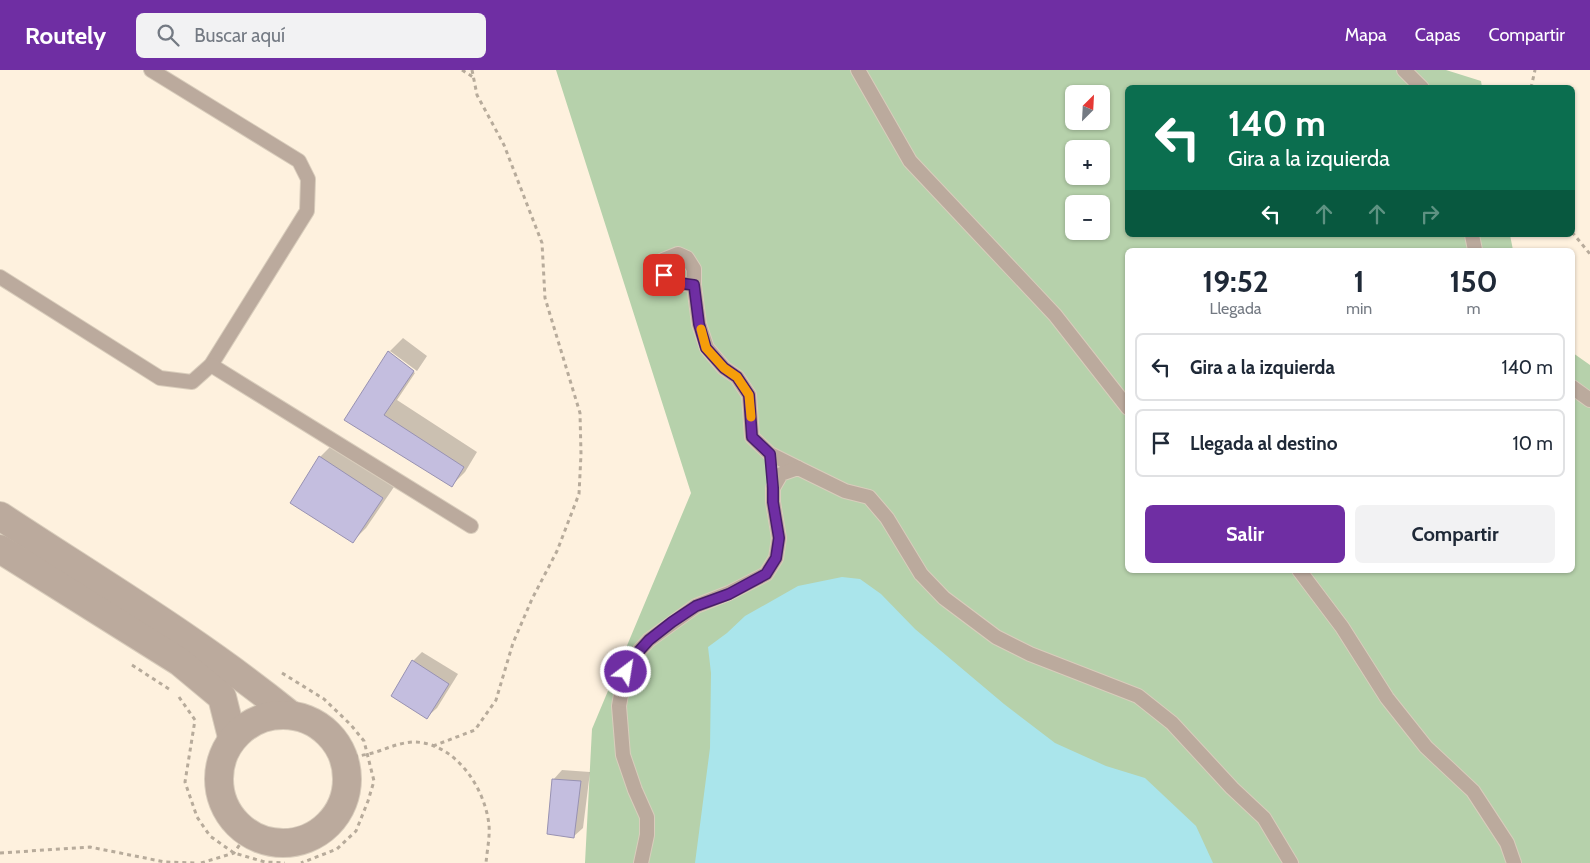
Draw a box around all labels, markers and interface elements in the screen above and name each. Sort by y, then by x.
search box [136,13,486,58]
text: Routely [25,21,106,50]
icon: search [154,21,182,49]
text: Buscar aquí [194,24,285,47]
text: Mapa [1345,24,1387,46]
text: Capas [1415,24,1461,46]
text: Compartir [1489,24,1565,46]
north arrow [1065,85,1110,130]
map controls [1065,85,1110,240]
text: 140 m [1228,102,1326,145]
icon: left [1145,105,1210,170]
button: + [1065,140,1110,185]
text: Gira a la izquierda [1228,145,1390,172]
button: − [1065,195,1110,240]
icon: left [1257,200,1285,228]
icon: ahead [1310,200,1338,228]
icon: ahead [1363,200,1391,228]
icon: right [1416,200,1444,228]
pin [643,254,685,296]
icon: arrive [650,261,678,289]
text: 19:52 [1202,263,1269,300]
text: 1 [1354,263,1365,300]
text: 150 [1449,263,1498,300]
text: Llegada [1209,299,1262,318]
text: min [1346,299,1372,318]
text: m [1467,299,1481,318]
icon: left [1147,353,1175,381]
text: Gira a la izquierda [1190,356,1335,379]
text: 140 m [1502,356,1553,379]
icon: arrive [1147,429,1175,457]
text: Llegada al destino [1190,432,1337,455]
text: 10 m [1513,432,1553,455]
button: Salir [1145,505,1345,563]
button: Compartir [1355,505,1555,563]
position arrow [599,645,651,697]

